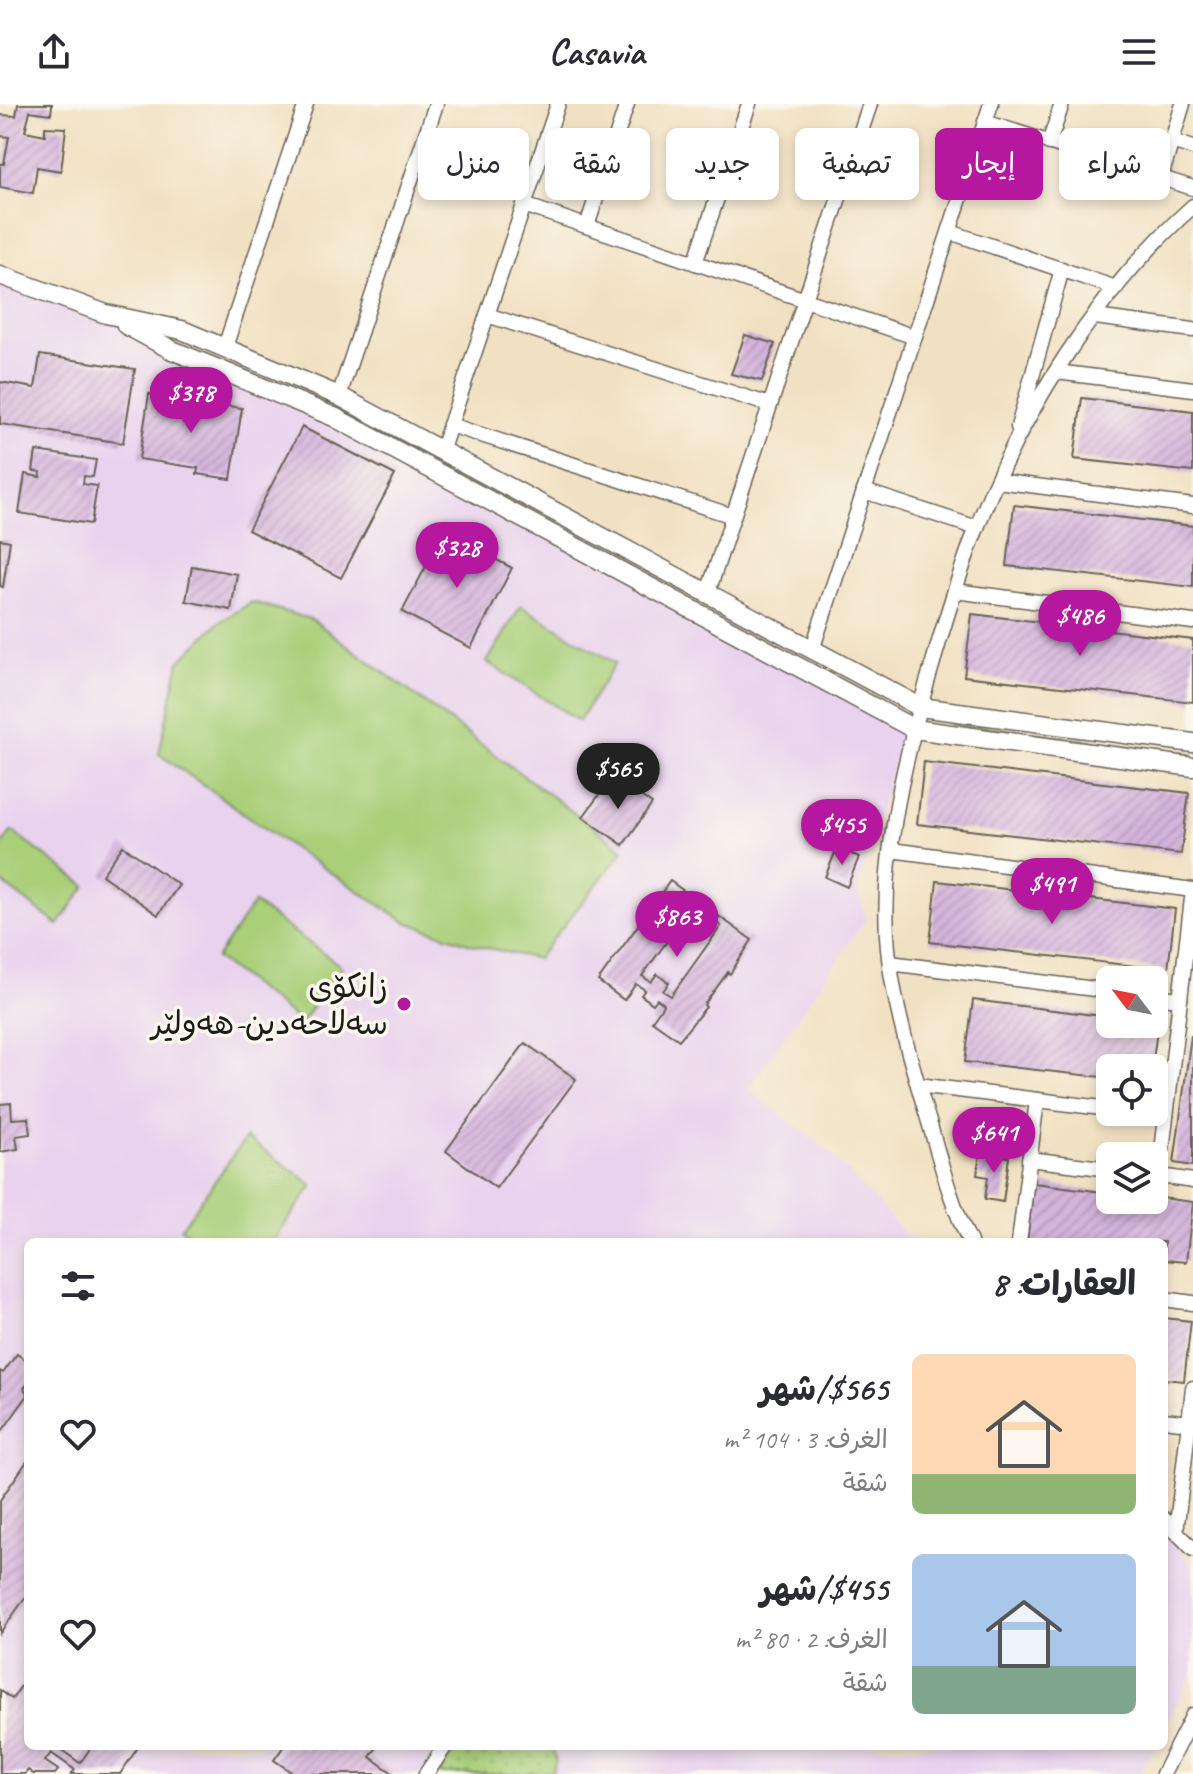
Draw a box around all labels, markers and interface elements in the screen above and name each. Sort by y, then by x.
text: Casavia [549,29,644,75]
icon: share [32,30,76,74]
icon: menu [1117,30,1161,74]
chip: منزل [418,128,529,200]
chip: شقة [545,128,650,200]
chip: جديد [666,128,779,200]
chip: تصفية [795,128,919,200]
chip: إيجار [935,128,1043,200]
chip: شراء [1059,128,1170,200]
pin: $378 [144,367,238,435]
text: $378 [168,376,214,409]
pin: $328 [410,522,504,590]
text: $328 [434,531,480,564]
pin: $486 [1033,590,1127,658]
text: $486 [1056,599,1104,632]
pin: $565 [571,743,665,811]
text: $565 [595,752,641,785]
pin: $455 [795,799,889,867]
text: $455 [819,808,865,841]
pin: $491 [1005,858,1099,926]
text: $491 [1029,867,1075,900]
pin: $863 [630,891,724,959]
text: $863 [653,900,701,933]
place label: زانکۆی سەلاحەدین-هەولێر [149,966,388,1044]
north arrow [1096,966,1168,1038]
map controls [1096,966,1168,1214]
marker: زانکۆی سەلاحەدین-هەولێر [395,995,413,1013]
button: locate [1096,1054,1168,1126]
pin: $641 [947,1107,1041,1175]
text: $641 [970,1116,1018,1149]
button: layers [1096,1142,1168,1214]
text: العقارات: 8 [992,1262,1136,1305]
icon: filters [56,1264,100,1308]
text: $565/شهر [759,1367,888,1410]
icon: home [976,1386,1072,1482]
icon: heart [56,1412,100,1456]
text: الغرف: 3 · 104 m² [723,1423,888,1456]
text: شقة [843,1466,888,1499]
text: $455/شهر [760,1567,888,1610]
icon: home [976,1586,1072,1682]
icon: heart [56,1612,100,1656]
text: الغرف: 2 · 80 m² [735,1623,888,1656]
text: شقة [843,1666,888,1699]

